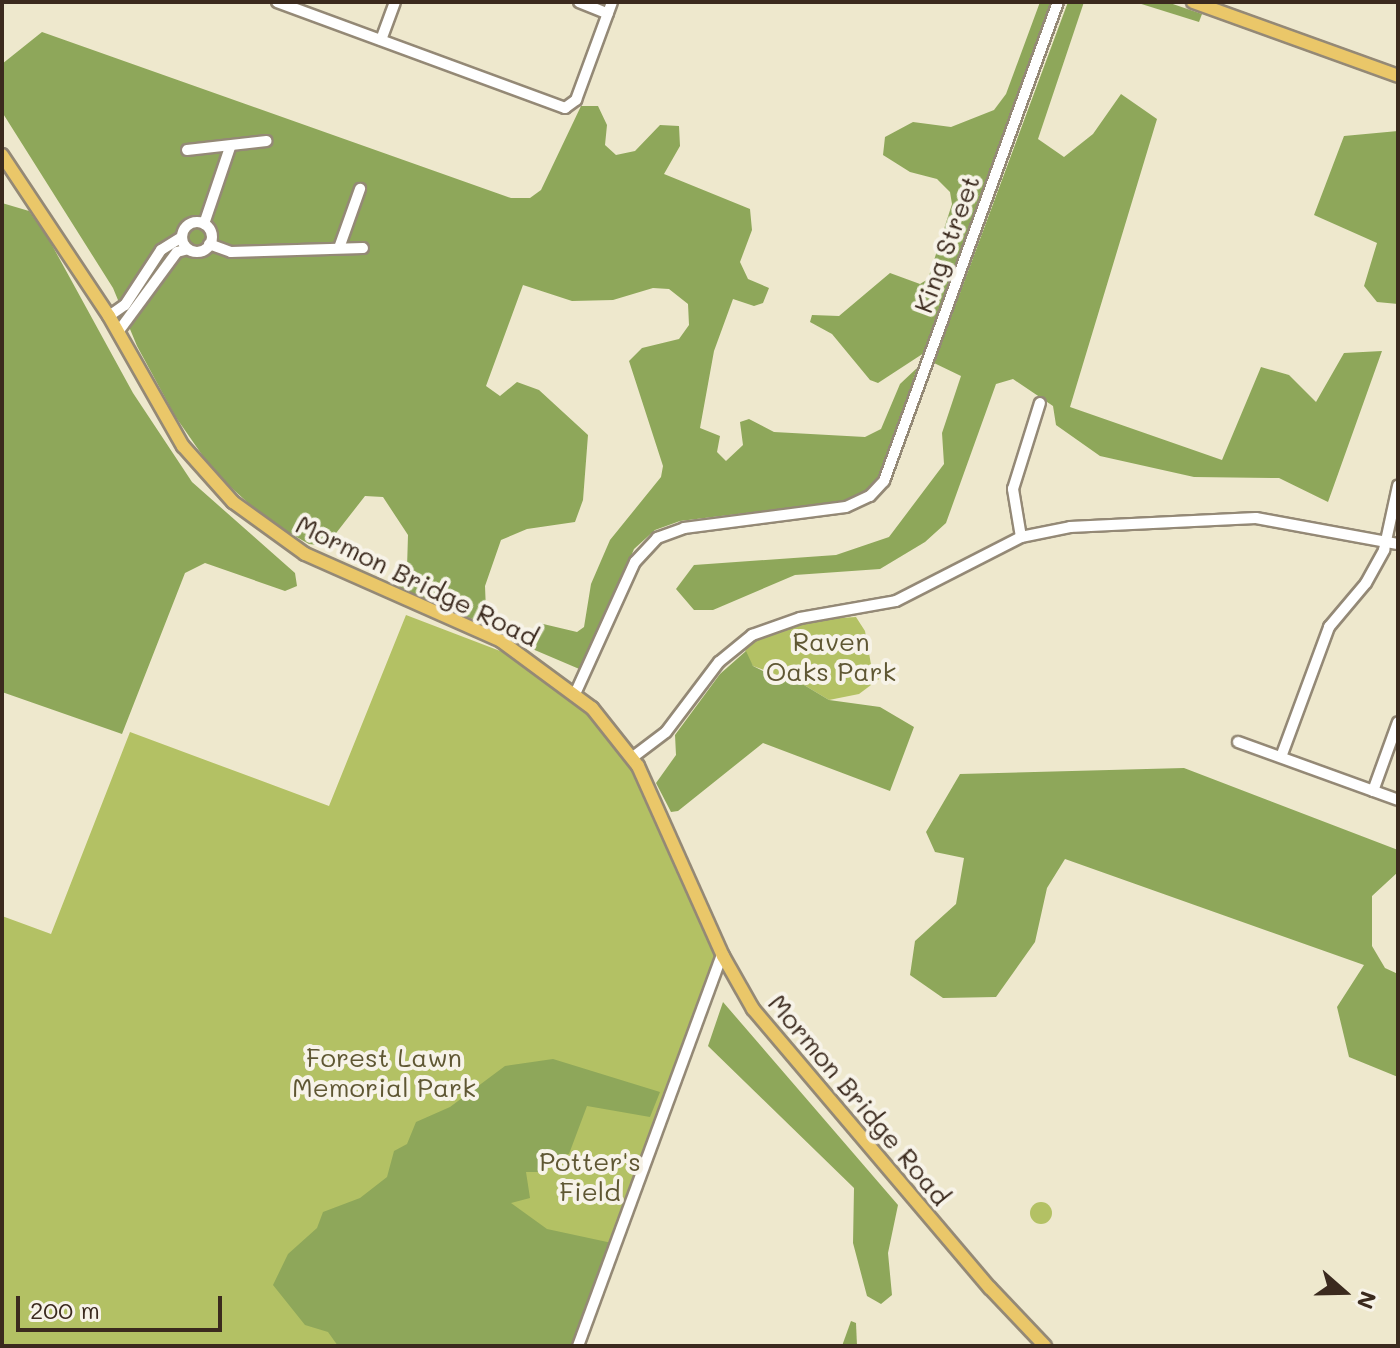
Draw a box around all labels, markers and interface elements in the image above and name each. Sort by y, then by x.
street label: King Street [908,171,986,317]
street label: Mormon Bridge Road [291,509,543,653]
park label: Raven Oaks Park [766,626,896,688]
street label: Mormon Bridge Road [762,988,956,1212]
park label: Forest Lawn Memorial Park [292,1042,476,1104]
park label: Potter's Field [539,1146,641,1208]
north arrow [1304,1252,1384,1332]
scale bar [20,1280,226,1330]
text: N [1351,1288,1384,1313]
text: 200 m [30,1294,100,1325]

